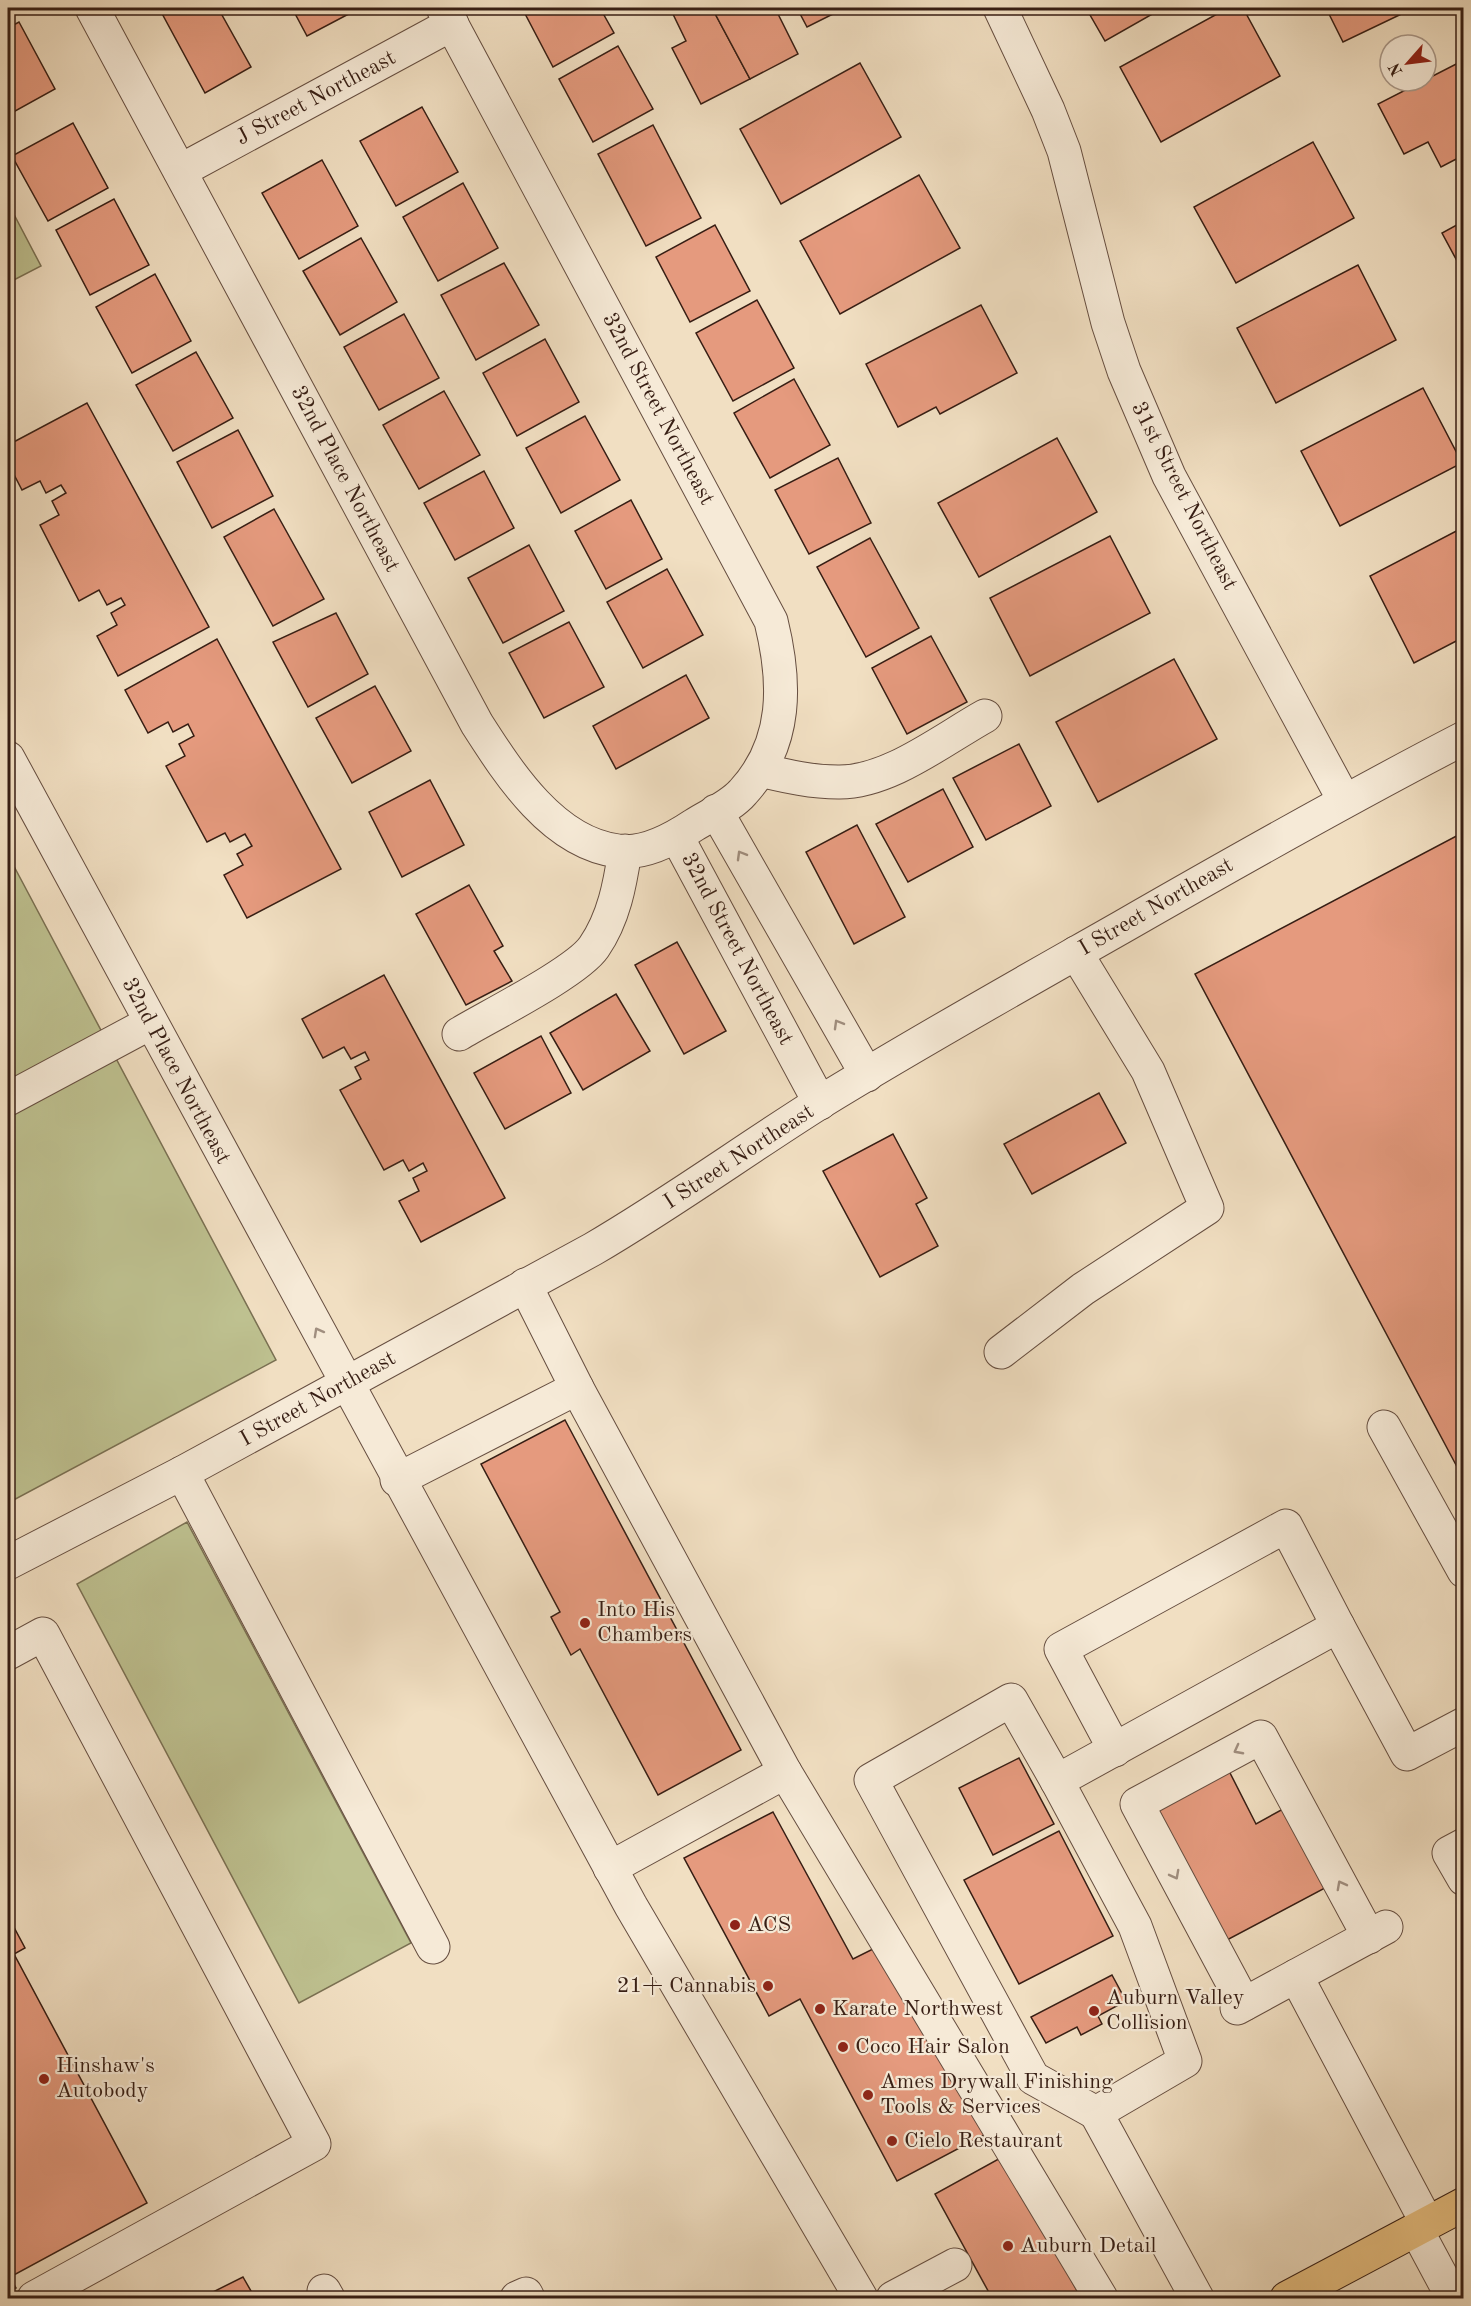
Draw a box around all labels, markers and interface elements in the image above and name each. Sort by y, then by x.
north arrow [1378,33,1438,93]
street label: J Street Northeast [233,47,399,149]
text: N [1386,59,1406,78]
street label: 32nd Street Northeast [598,309,718,509]
street label: 32nd Place Northeast [287,382,403,576]
street label: 31st Street Northeast [1127,398,1241,594]
street label: 32nd Street Northeast [677,849,797,1049]
one-way arrow [737,851,748,861]
street label: I Street Northeast [1075,854,1237,960]
street label: 32nd Place Northeast [118,974,234,1168]
one-way arrow [834,1020,845,1030]
street label: I Street Northeast [660,1100,818,1214]
one-way arrow [314,1328,325,1338]
street label: I Street Northeast [237,1347,399,1451]
place label: Into His Chambers [597,1599,692,1646]
marker: Into His Chambers [578,1616,592,1630]
one-way arrow [1233,1743,1244,1754]
one-way arrow [1168,1869,1179,1879]
one-way arrow [1337,1881,1348,1892]
place label: ACS [747,1914,791,1936]
marker: ACS [728,1918,742,1932]
place label: 21+ Cannabis [617,1975,756,1997]
marker: 21+ Cannabis [761,1979,775,1993]
place label: Auburn Valley Collision [1106,1987,1245,2034]
place label: Karate Northwest [832,1998,1003,2020]
marker: Karate Northwest [813,2002,827,2016]
marker: Auburn Valley Collision [1087,2004,1101,2018]
place label: Coco Hair Salon [855,2036,1010,2058]
marker: Coco Hair Salon [836,2040,850,2054]
place label: Hinshaw's Autobody [56,2055,155,2102]
place label: Ames Drywall Finishing Tools & Services [880,2071,1113,2118]
marker: Hinshaw's Autobody [37,2072,51,2086]
marker: Ames Drywall Finishing Tools & Services [861,2088,875,2102]
place label: Cielo Restaurant [904,2130,1063,2152]
marker: Cielo Restaurant [885,2134,899,2148]
place label: Auburn Detail [1020,2235,1156,2257]
marker: Auburn Detail [1001,2239,1015,2253]

